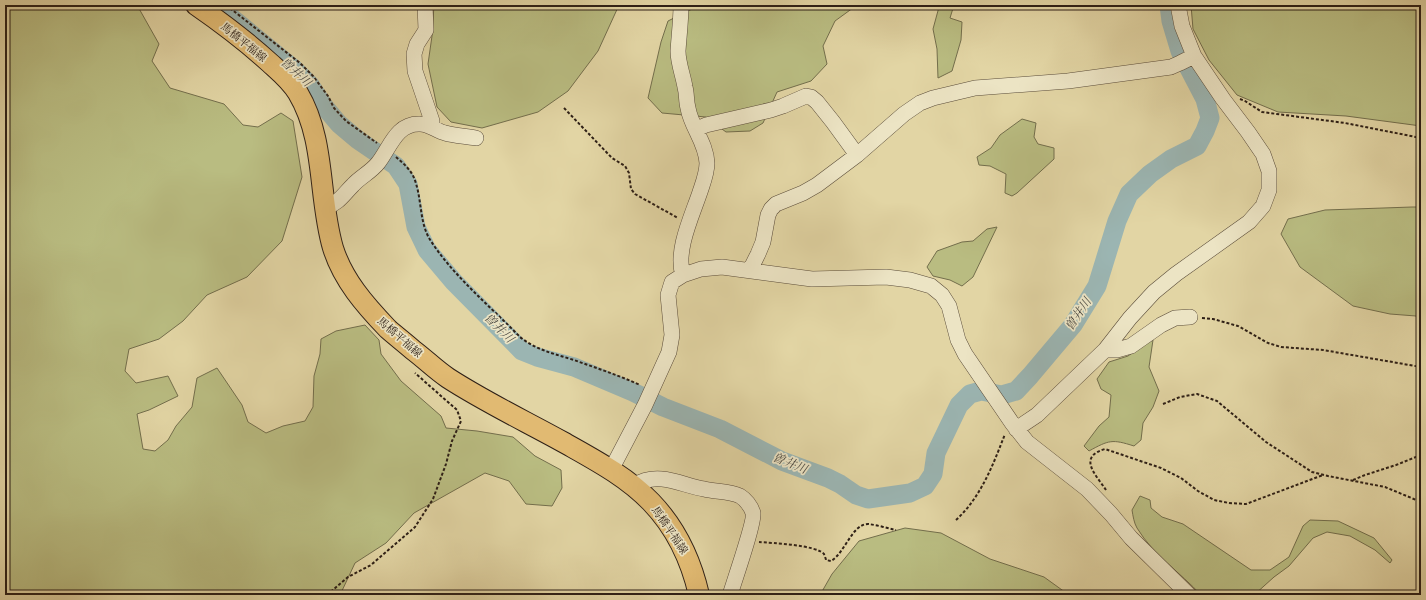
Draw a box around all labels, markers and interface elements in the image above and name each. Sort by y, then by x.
street label: 馬橋平福線 [218,20,269,65]
water label: 曽井川 [278,55,315,91]
water label: 曽井川 [1062,294,1095,333]
water label: 曽井川 [481,310,518,347]
street label: 馬橋平福線 [375,314,425,360]
water label: 曽井川 [771,450,811,477]
street label: 馬橋平福線 [649,504,690,557]

